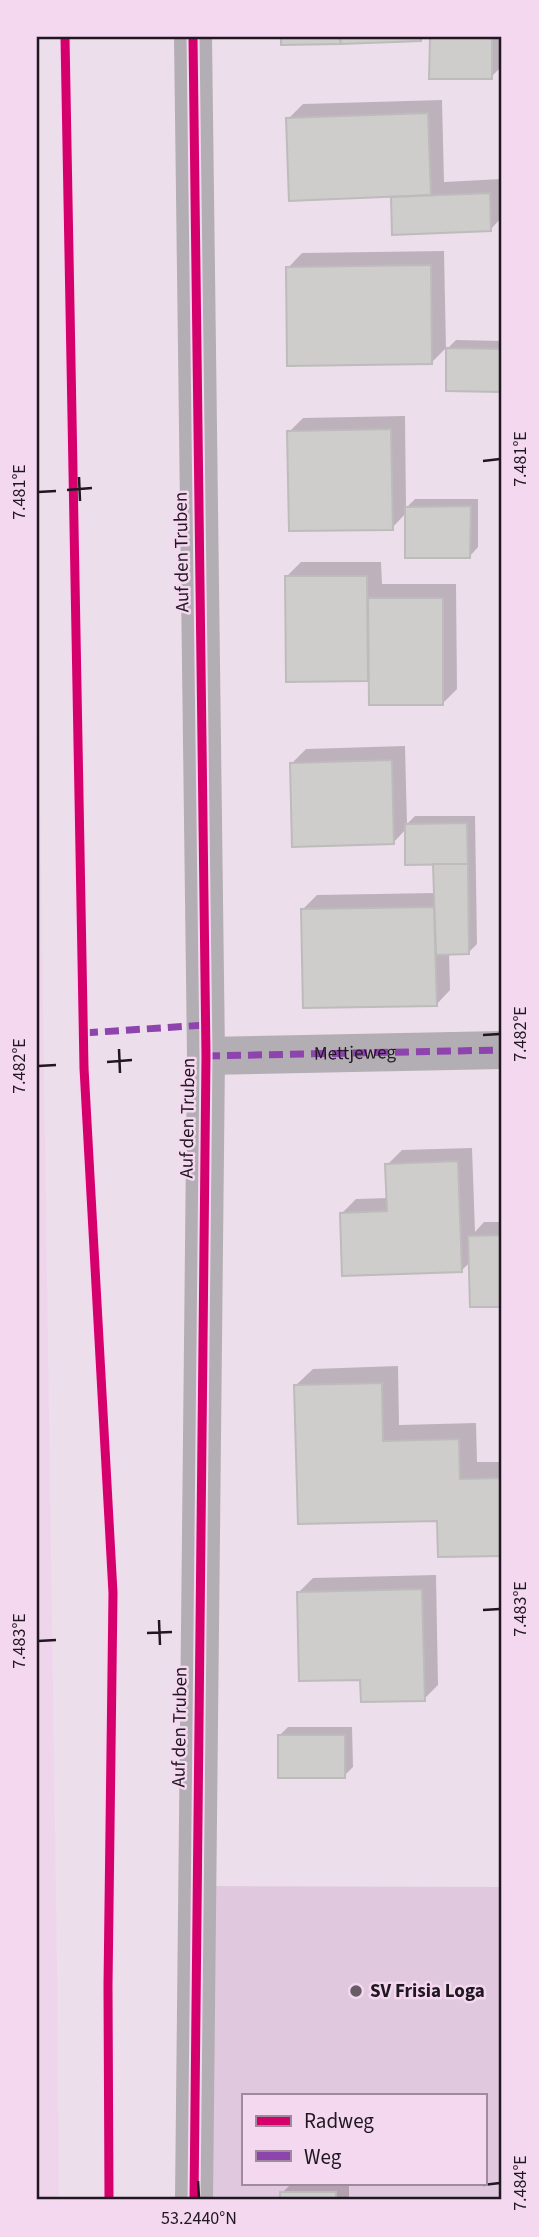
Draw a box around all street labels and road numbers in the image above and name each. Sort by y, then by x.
street label: Auf den Truben [167,491,197,613]
street label: Mettjeweg [314,1039,397,1067]
street label: Auf den Truben [173,1057,203,1179]
street label: Auf den Truben [165,1666,195,1788]

